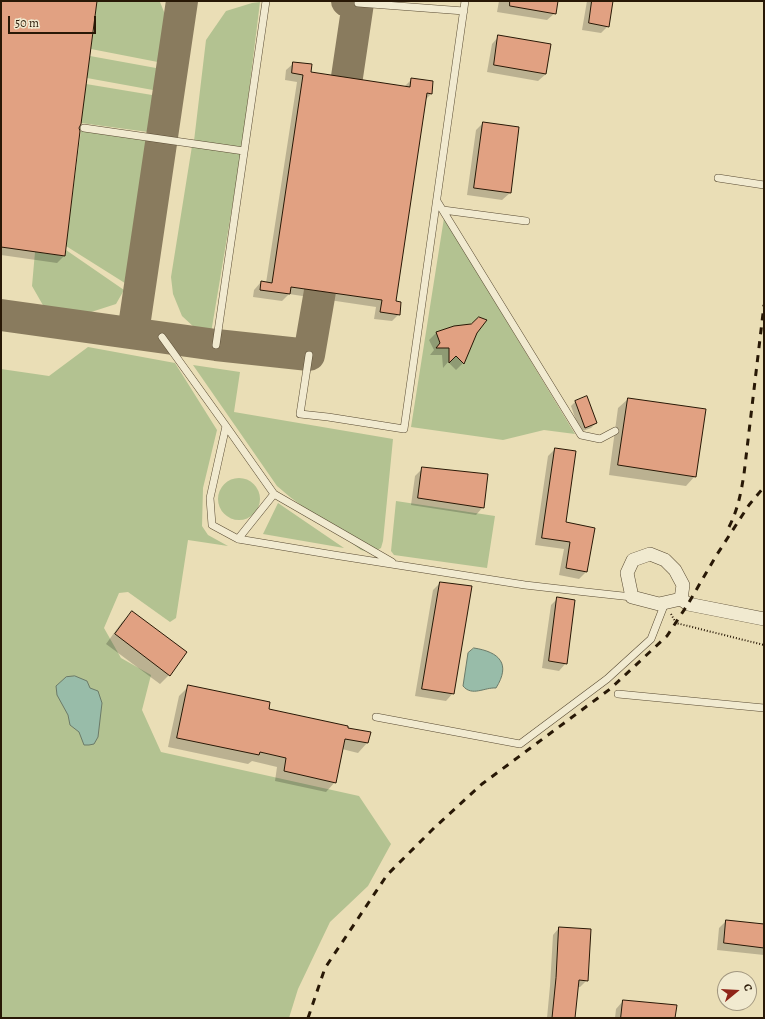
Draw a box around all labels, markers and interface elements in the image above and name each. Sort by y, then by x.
scale bar [10,8,98,34]
text: 50 m [15,15,39,31]
north arrow [717,971,757,1011]
text: С [740,982,756,993]

